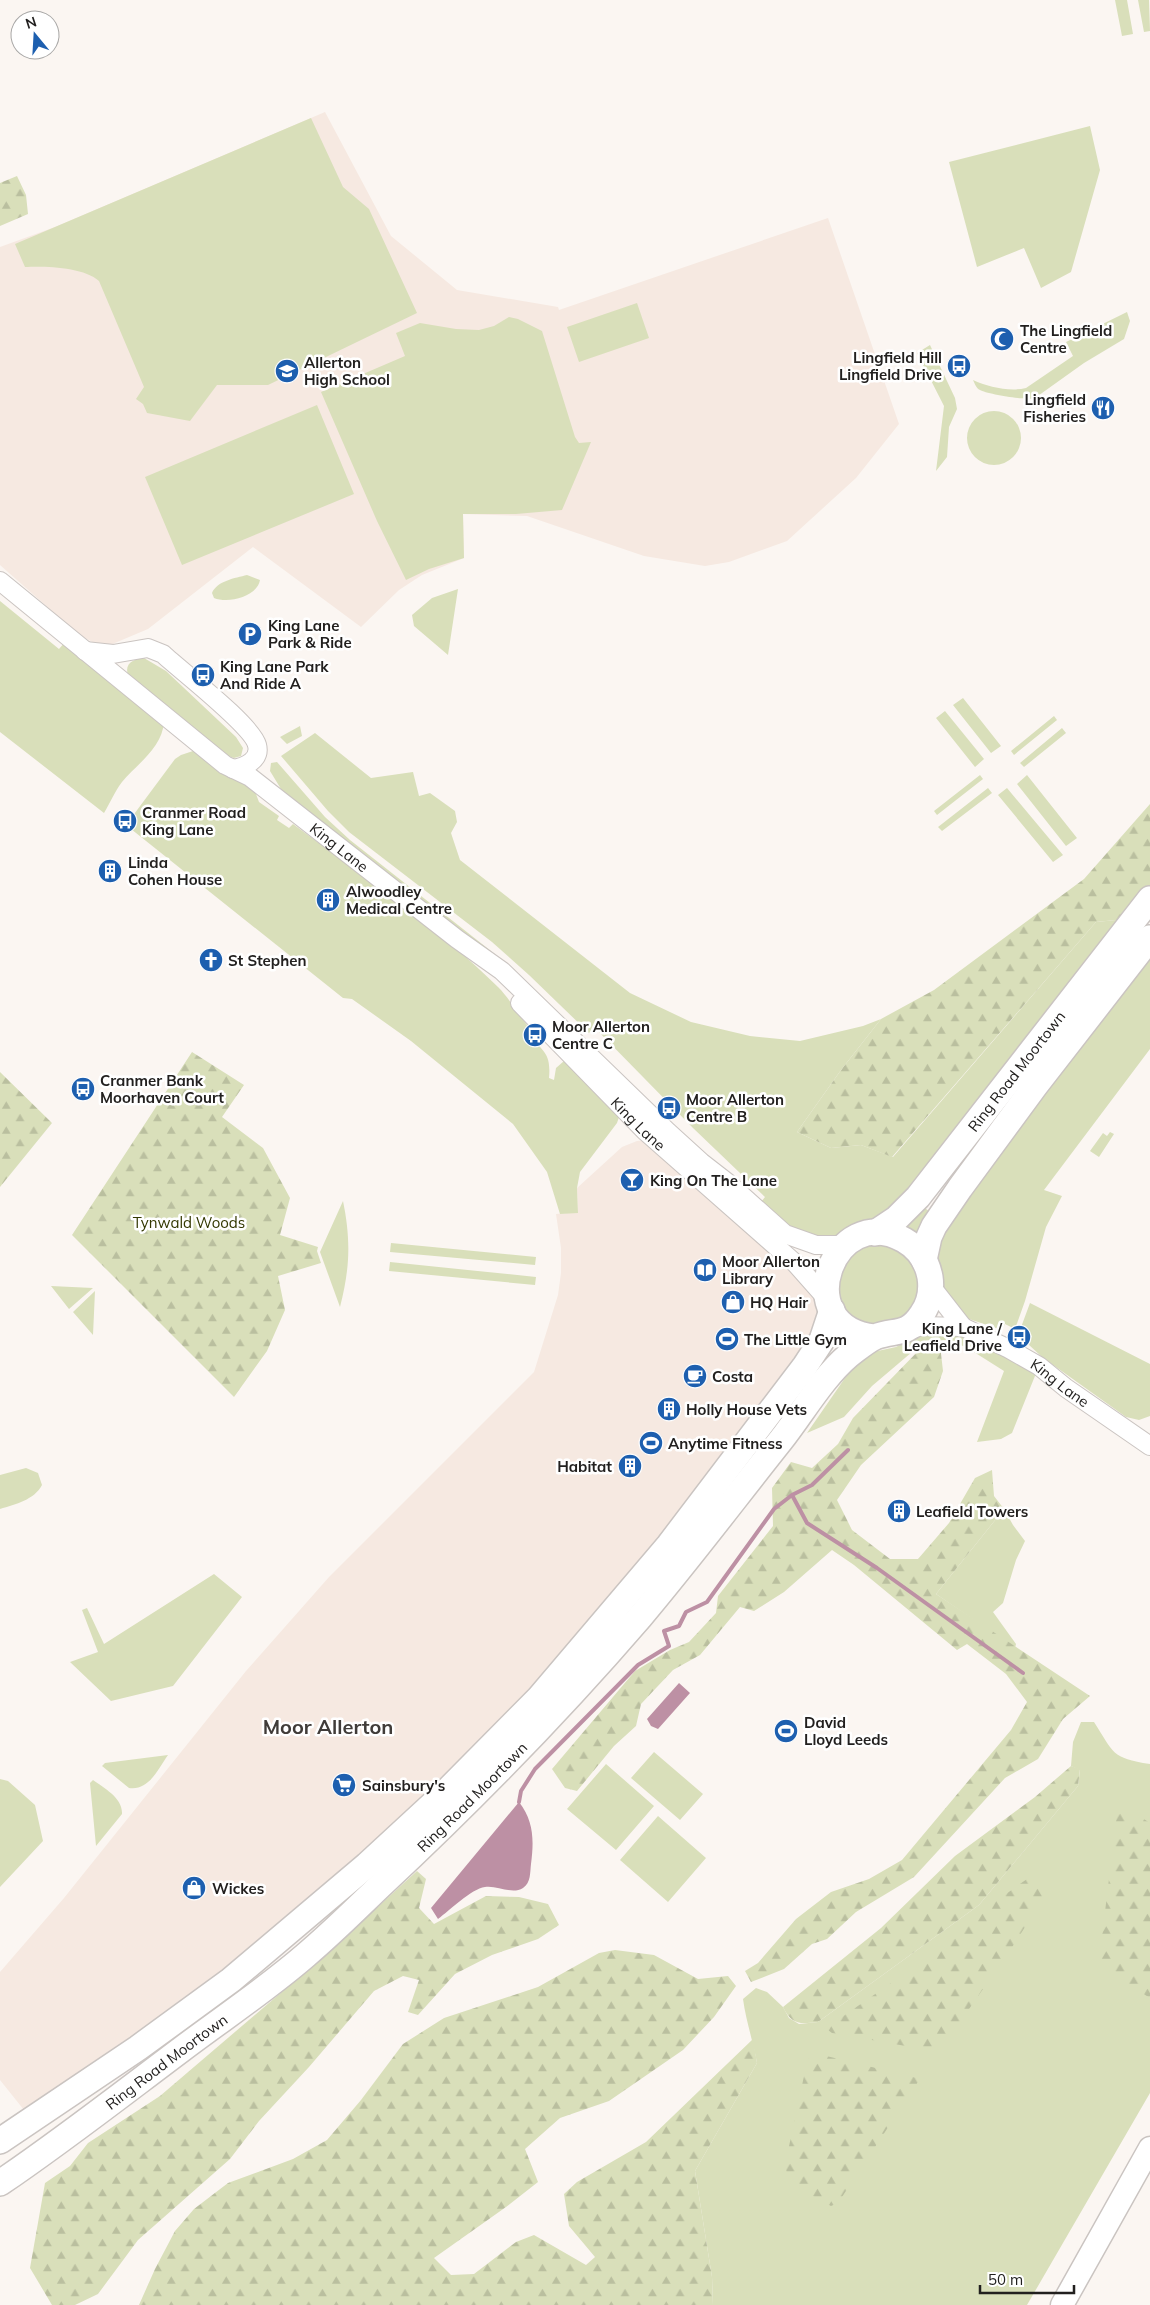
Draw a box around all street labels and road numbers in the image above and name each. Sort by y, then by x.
street label: King Lane [306,818,373,876]
street label: Ring Road Moortown [963,1007,1069,1135]
street label: King Lane [607,1093,670,1154]
street label: King Lane [1027,1354,1093,1411]
street label: Ring Road Moortown [413,1738,531,1856]
street label: Ring Road Moortown [101,2009,231,2113]

